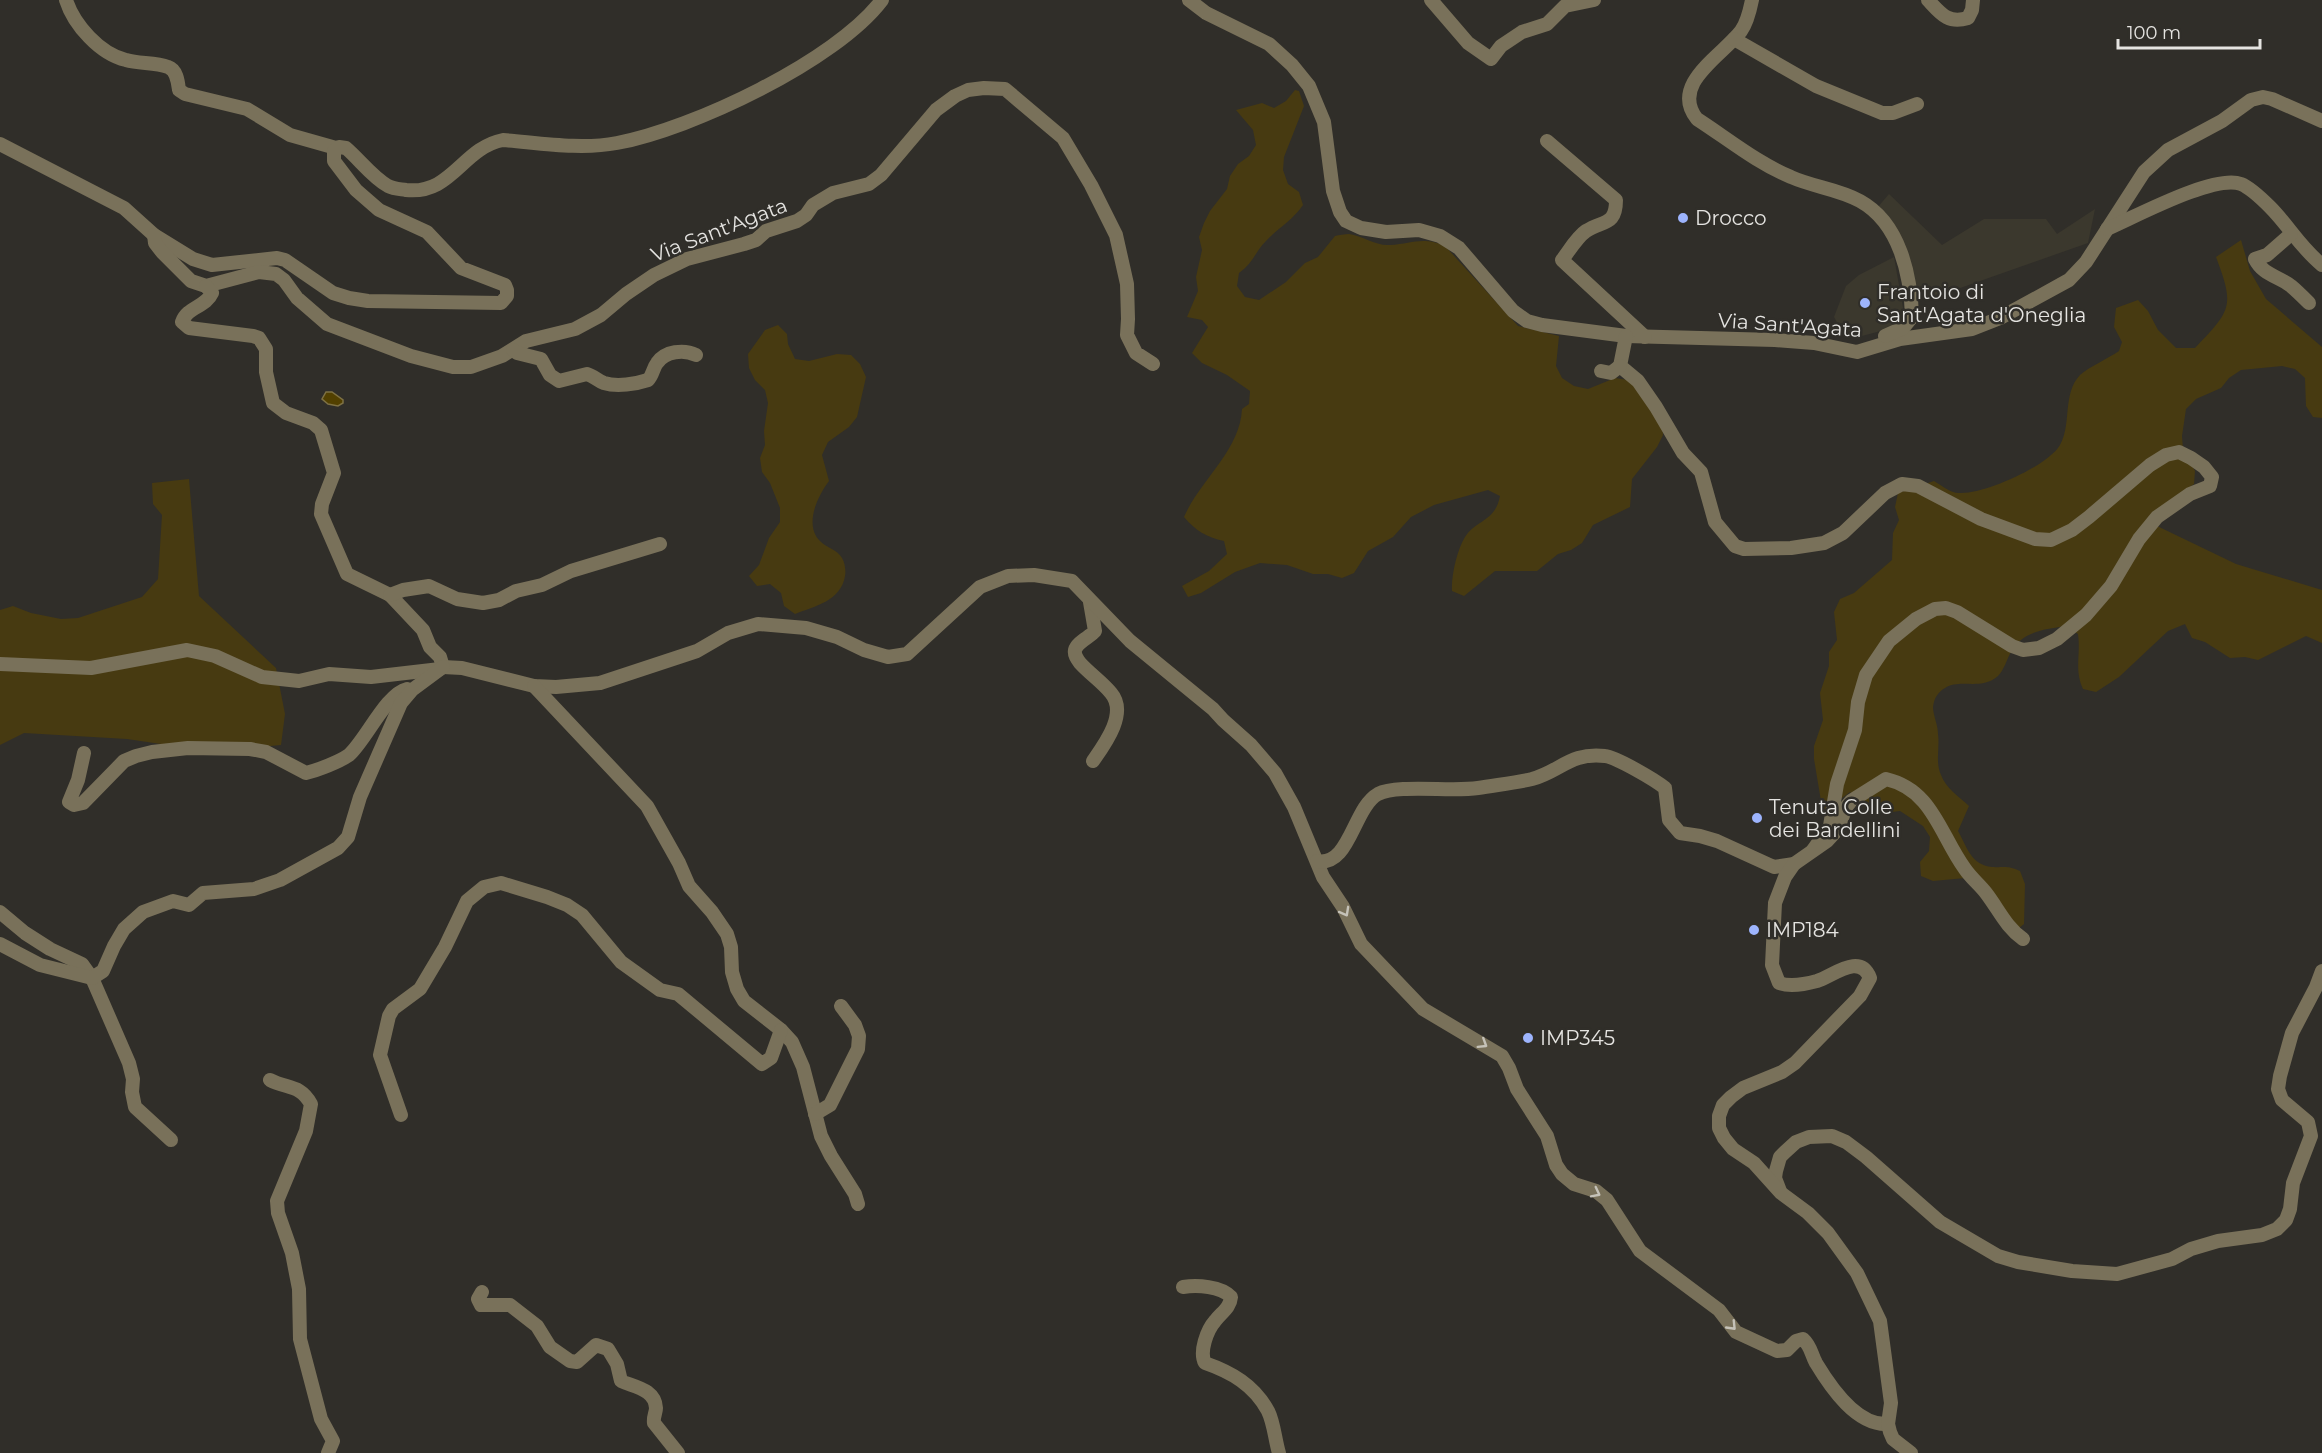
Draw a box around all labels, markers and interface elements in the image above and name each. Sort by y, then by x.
scale bar [2118,12,2260,50]
text: 100 m [2127,22,2181,44]
street label: Via Sant'Agata [647,193,791,267]
place label: Drocco [1695,206,1767,230]
marker: Drocco [1676,211,1690,225]
place label: Frantoio di Sant'Agata d'Oneglia [1877,280,2086,327]
marker: Frantoio di Sant'Agata d'Oneglia [1858,296,1872,310]
street label: Via Sant'Agata [1717,308,1863,342]
place label: Tenuta Colle dei Bardellini [1769,795,1901,842]
marker: Tenuta Colle dei Bardellini [1750,811,1764,825]
one-way arrow [1338,906,1349,916]
place label: IMP184 [1766,918,1839,942]
marker: IMP184 [1747,923,1761,937]
place label: IMP345 [1540,1026,1615,1050]
marker: IMP345 [1521,1031,1535,1045]
one-way arrow [1477,1036,1487,1048]
one-way arrow [1589,1185,1600,1197]
one-way arrow [1725,1320,1736,1330]

